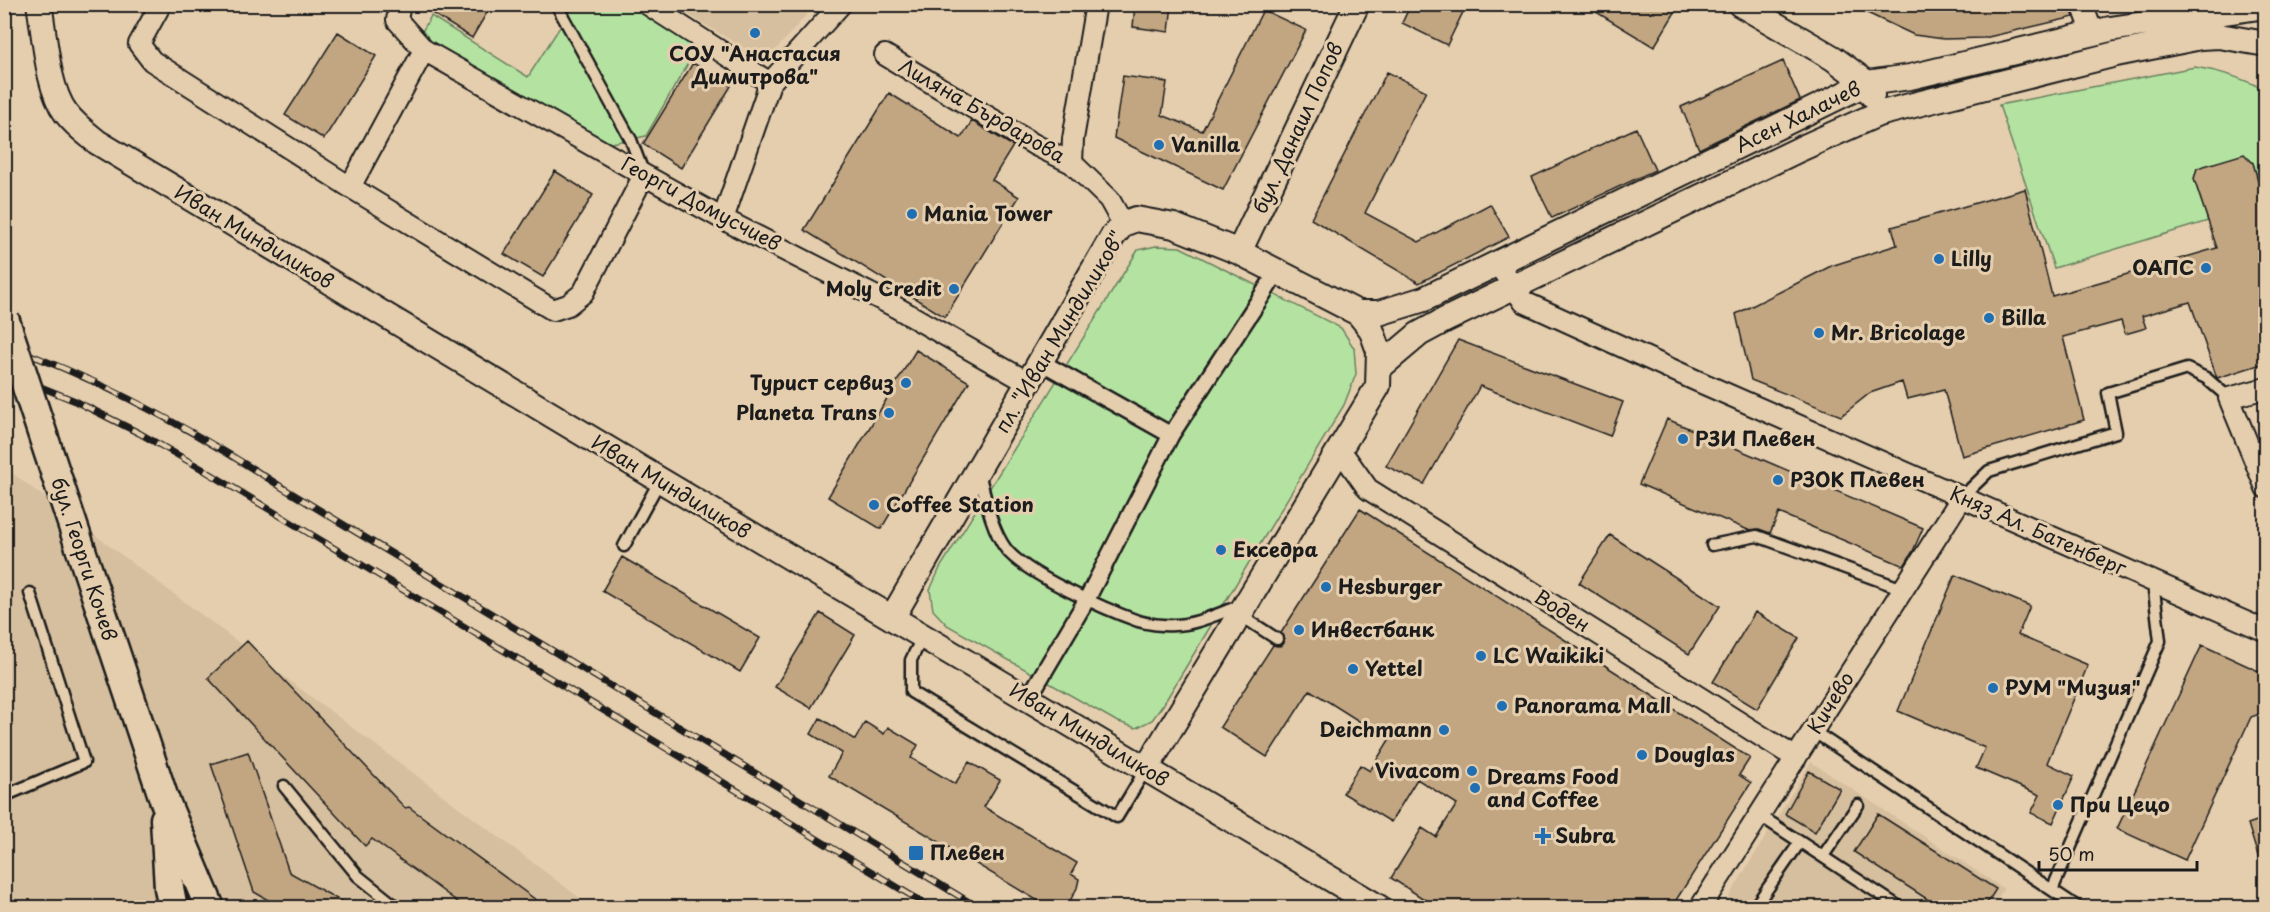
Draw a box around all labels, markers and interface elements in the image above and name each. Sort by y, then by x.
marker: СОУ "Анастасия Димитрова" [748,26,762,40]
street label: бул. Данаил Попов [1244,37,1350,218]
place label: СОУ "Анастасия Димитрова" [669,38,841,91]
street label: Лиляна Бърдарова [894,50,1072,170]
street label: Асен Халачев [1730,73,1865,159]
place label: Vanilla [1171,129,1241,159]
marker: Vanilla [1152,138,1166,152]
street label: Георги Домусчиев [616,148,787,258]
street label: Иван Миндиликов [169,177,340,296]
place label: Mania Tower [924,198,1053,228]
marker: Mania Tower [905,207,919,221]
street label: пл. "Иван Миндиликов" [987,225,1132,438]
place label: Lilly [1951,243,1992,273]
marker: Lilly [1932,252,1946,266]
place label: ОАПС [2132,252,2194,282]
marker: ОАПС [2199,261,2213,275]
place label: Moly Credit [826,273,942,303]
marker: Moly Credit [947,282,961,296]
place label: Billa [2001,302,2047,332]
marker: Billa [1982,311,1996,325]
place label: Mr. Bricolage [1831,317,1965,347]
marker: Mr. Bricolage [1812,326,1826,340]
place label: Турист сервиз [750,367,894,397]
marker: Турист сервиз [899,376,913,390]
place label: Planeta Trans [736,397,877,427]
marker: Planeta Trans [882,406,896,420]
place label: РЗИ Плевен [1695,423,1816,453]
street label: Иван Миндиликов [586,427,757,546]
marker: РЗИ Плевен [1676,432,1690,446]
place label: РЗОК Плевен [1790,464,1925,494]
street label: бул. Георги Кочев [44,473,126,644]
marker: РЗОК Плевен [1771,473,1785,487]
street label: Княз Ал. Батенберг [1945,478,2132,583]
place label: Coffee Station [886,489,1034,519]
marker: Coffee Station [867,498,881,512]
place label: Екседра [1233,534,1318,564]
marker: Екседра [1214,543,1228,557]
place label: Hesburger [1338,571,1443,601]
marker: Hesburger [1319,580,1333,594]
street label: Воден [1529,581,1596,639]
place label: Инвестбанк [1311,614,1435,644]
marker: Инвестбанк [1292,623,1306,637]
place label: LC Waikiki [1493,640,1604,670]
marker: LC Waikiki [1474,649,1488,663]
place label: Yettel [1365,653,1423,683]
marker: Yettel [1346,662,1360,676]
street label: Кичево [1799,665,1861,739]
place label: РУМ "Мизия" [2005,672,2141,702]
street label: Иван Миндиликов [1004,675,1175,794]
marker: РУМ "Мизия" [1986,681,2000,695]
place label: Panorama Mall [1514,690,1671,720]
marker: Panorama Mall [1495,699,1509,713]
place label: Deichmann [1319,714,1432,744]
marker: Deichmann [1437,723,1451,737]
place label: Douglas [1654,739,1735,769]
marker: Douglas [1635,748,1649,762]
place label: Vivacom [1375,755,1460,785]
place label: Dreams Food and Coffee [1487,761,1619,814]
marker: Vivacom [1465,764,1479,778]
marker: Dreams Food and Coffee [1468,781,1482,795]
place label: При Цецо [2070,789,2170,819]
marker: При Цецо [2051,798,2065,812]
place label: Subra [1555,820,1616,850]
marker: Subra [1536,829,1550,843]
scale bar [2039,834,2196,872]
place label: Плевен [930,837,1005,867]
text: 50 m [2048,840,2095,867]
marker: Плевен [907,844,925,862]

